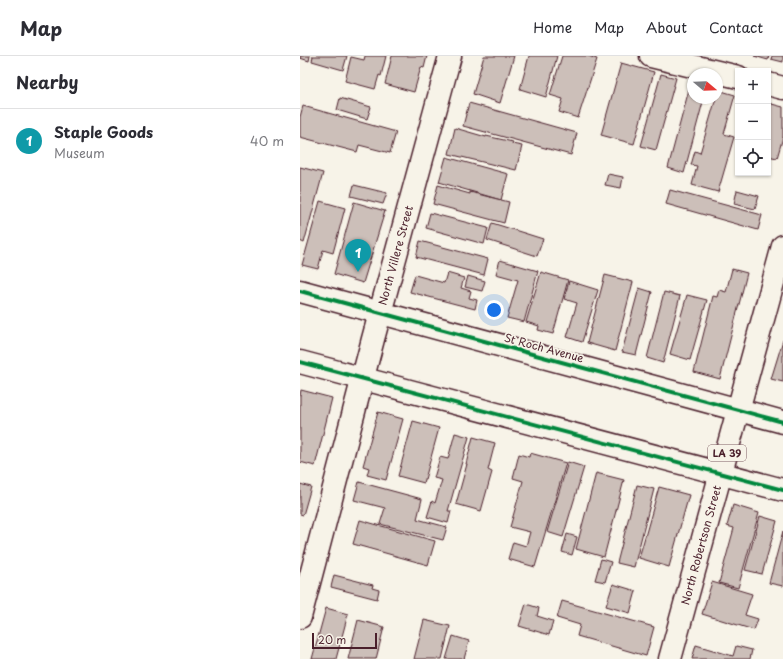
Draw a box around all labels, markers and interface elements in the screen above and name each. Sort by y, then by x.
text: Map [20,14,62,42]
text: Home [533,17,572,38]
text: Map [594,17,624,38]
text: About [646,17,687,38]
text: Contact [709,17,763,38]
north arrow [687,68,723,104]
map controls [735,68,771,176]
button: + [735,68,771,104]
text: Nearby [16,69,78,95]
button: − [735,104,771,140]
text: Staple Goods [54,120,153,143]
text: 1 [26,131,32,150]
text: 40 m [250,131,284,150]
button: locate [735,140,771,176]
text: Museum [54,143,105,162]
street label: North Villere Street [374,203,417,307]
pin: 1 [345,239,371,272]
your location [484,300,504,320]
street label: St Roch Avenue [502,329,586,366]
road number: LA 39 [708,445,746,461]
street label: North Robertson Street [676,483,725,607]
scale bar [312,631,377,650]
text: 20 m [318,631,346,648]

